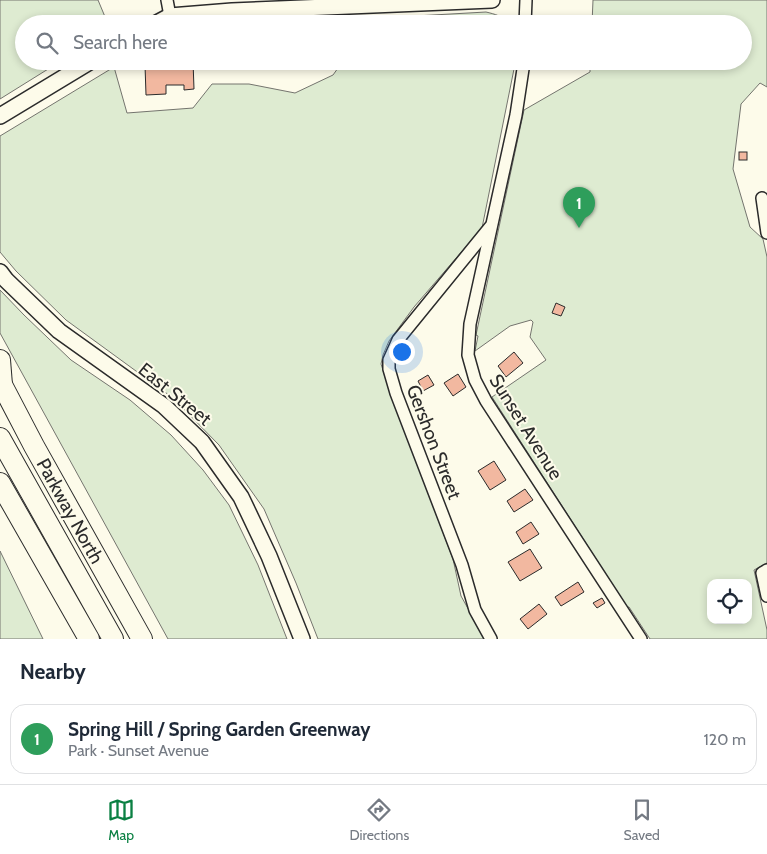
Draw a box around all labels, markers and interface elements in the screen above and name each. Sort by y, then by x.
search box [15,15,752,70]
icon: search [33,29,61,57]
text: Search here [73,31,167,54]
pin: 1 [563,187,595,228]
your location [389,339,415,365]
street label: East Street [134,358,217,431]
street label: Sunset Avenue [484,370,568,484]
street label: Gershon Street [402,382,467,503]
street label: Parkway North [32,454,108,568]
map controls [707,579,752,624]
button: locate [707,579,752,624]
text: Nearby [20,659,86,684]
text: Spring Hill / Spring Garden Greenway [68,718,370,741]
text: 1 [34,730,40,749]
text: 120 m [704,730,746,749]
text: Park · Sunset Avenue [68,741,209,760]
tab: Map [107,796,135,844]
tab: Directions [349,796,409,844]
tab: Saved [623,796,660,844]

